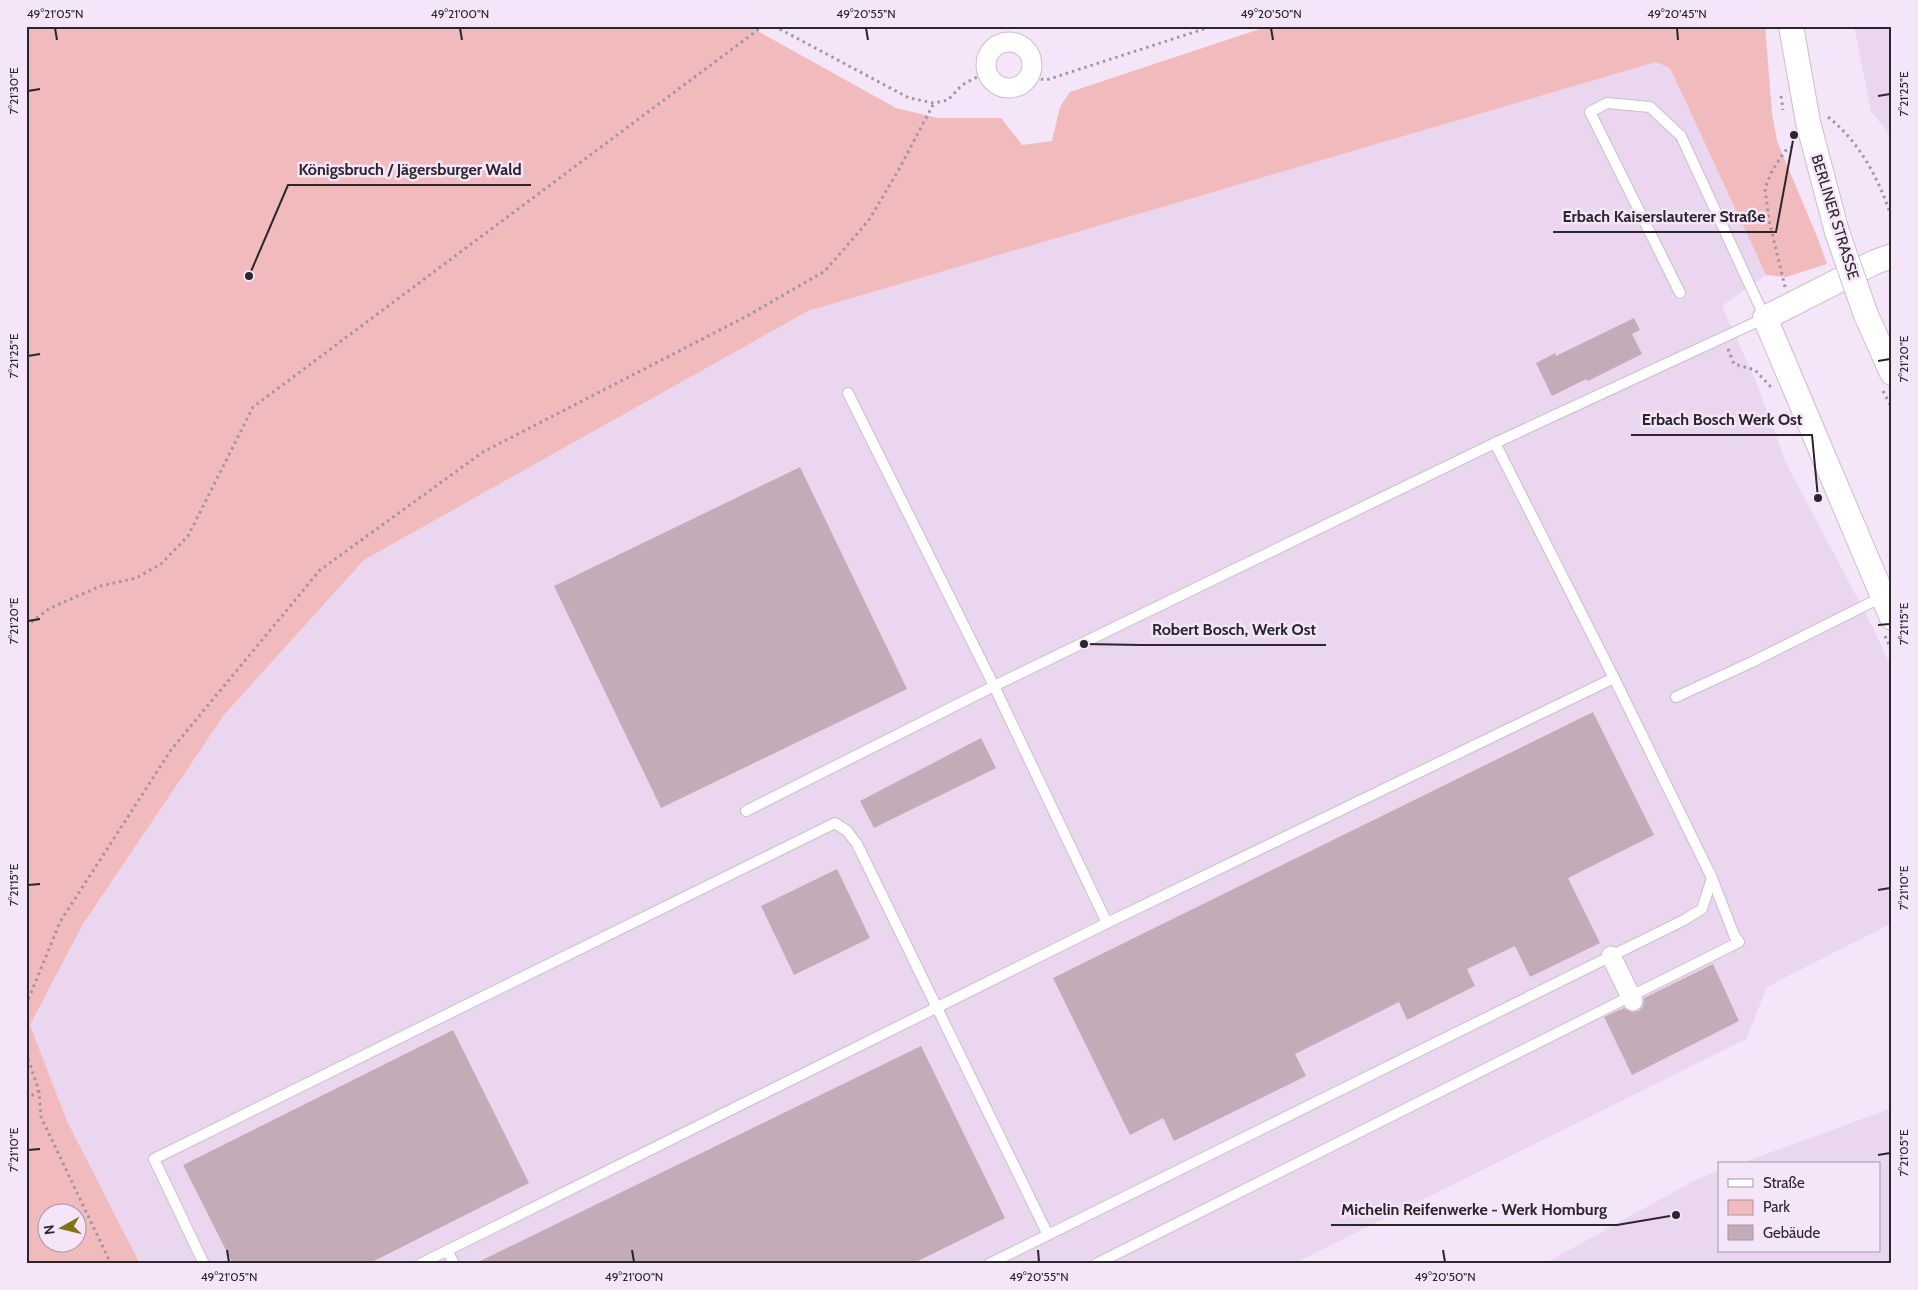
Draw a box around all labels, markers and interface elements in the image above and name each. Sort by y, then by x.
text: 49°21'05"N [27,6,83,21]
text: 49°21'00"N [431,6,489,21]
text: 49°20'55"N [836,6,896,21]
text: 49°20'50"N [1240,6,1302,21]
text: 49°20'45"N [1647,6,1707,21]
text: 7°21'30"E [6,67,21,115]
text: 7°21'25"E [1896,71,1911,117]
street label: BERLINER STRASSE [1807,152,1863,282]
callout: Königsbruch / Jägersburger Wald [288,154,531,185]
text: Königsbruch / Jägersburger Wald [298,160,522,179]
callout: Erbach Kaiserslauterer Straße [1553,201,1776,232]
text: Erbach Kaiserslauterer Straße [1563,207,1765,226]
text: 7°21'25"E [6,333,21,379]
text: 7°21'20"E [1896,335,1911,382]
callout: Erbach Bosch Werk Ost [1631,404,1812,435]
text: Erbach Bosch Werk Ost [1642,410,1803,429]
text: 7°21'20"E [6,597,21,644]
text: 7°21'15"E [1896,602,1911,645]
callout: Robert Bosch, Werk Ost [1142,614,1326,645]
text: Robert Bosch, Werk Ost [1152,620,1316,639]
text: 7°21'15"E [6,863,21,906]
text: 7°21'10"E [1896,865,1911,910]
text: 7°21'10"E [6,1127,21,1172]
text: 7°21'05"E [1896,1129,1911,1177]
legend [1718,1162,1880,1252]
text: Straße [1763,1174,1805,1192]
callout: Michelin Reifenwerke - Werk Homburg [1331,1194,1617,1225]
text: Park [1763,1198,1790,1216]
text: Michelin Reifenwerke - Werk Homburg [1341,1200,1607,1219]
north arrow [38,1202,88,1252]
text: N [40,1224,59,1236]
text: Gebäude [1763,1224,1820,1242]
text: 49°21'05"N [201,1269,257,1284]
text: 49°21'00"N [605,1269,663,1284]
text: 49°20'55"N [1009,1269,1069,1284]
text: 49°20'50"N [1414,1269,1476,1284]

